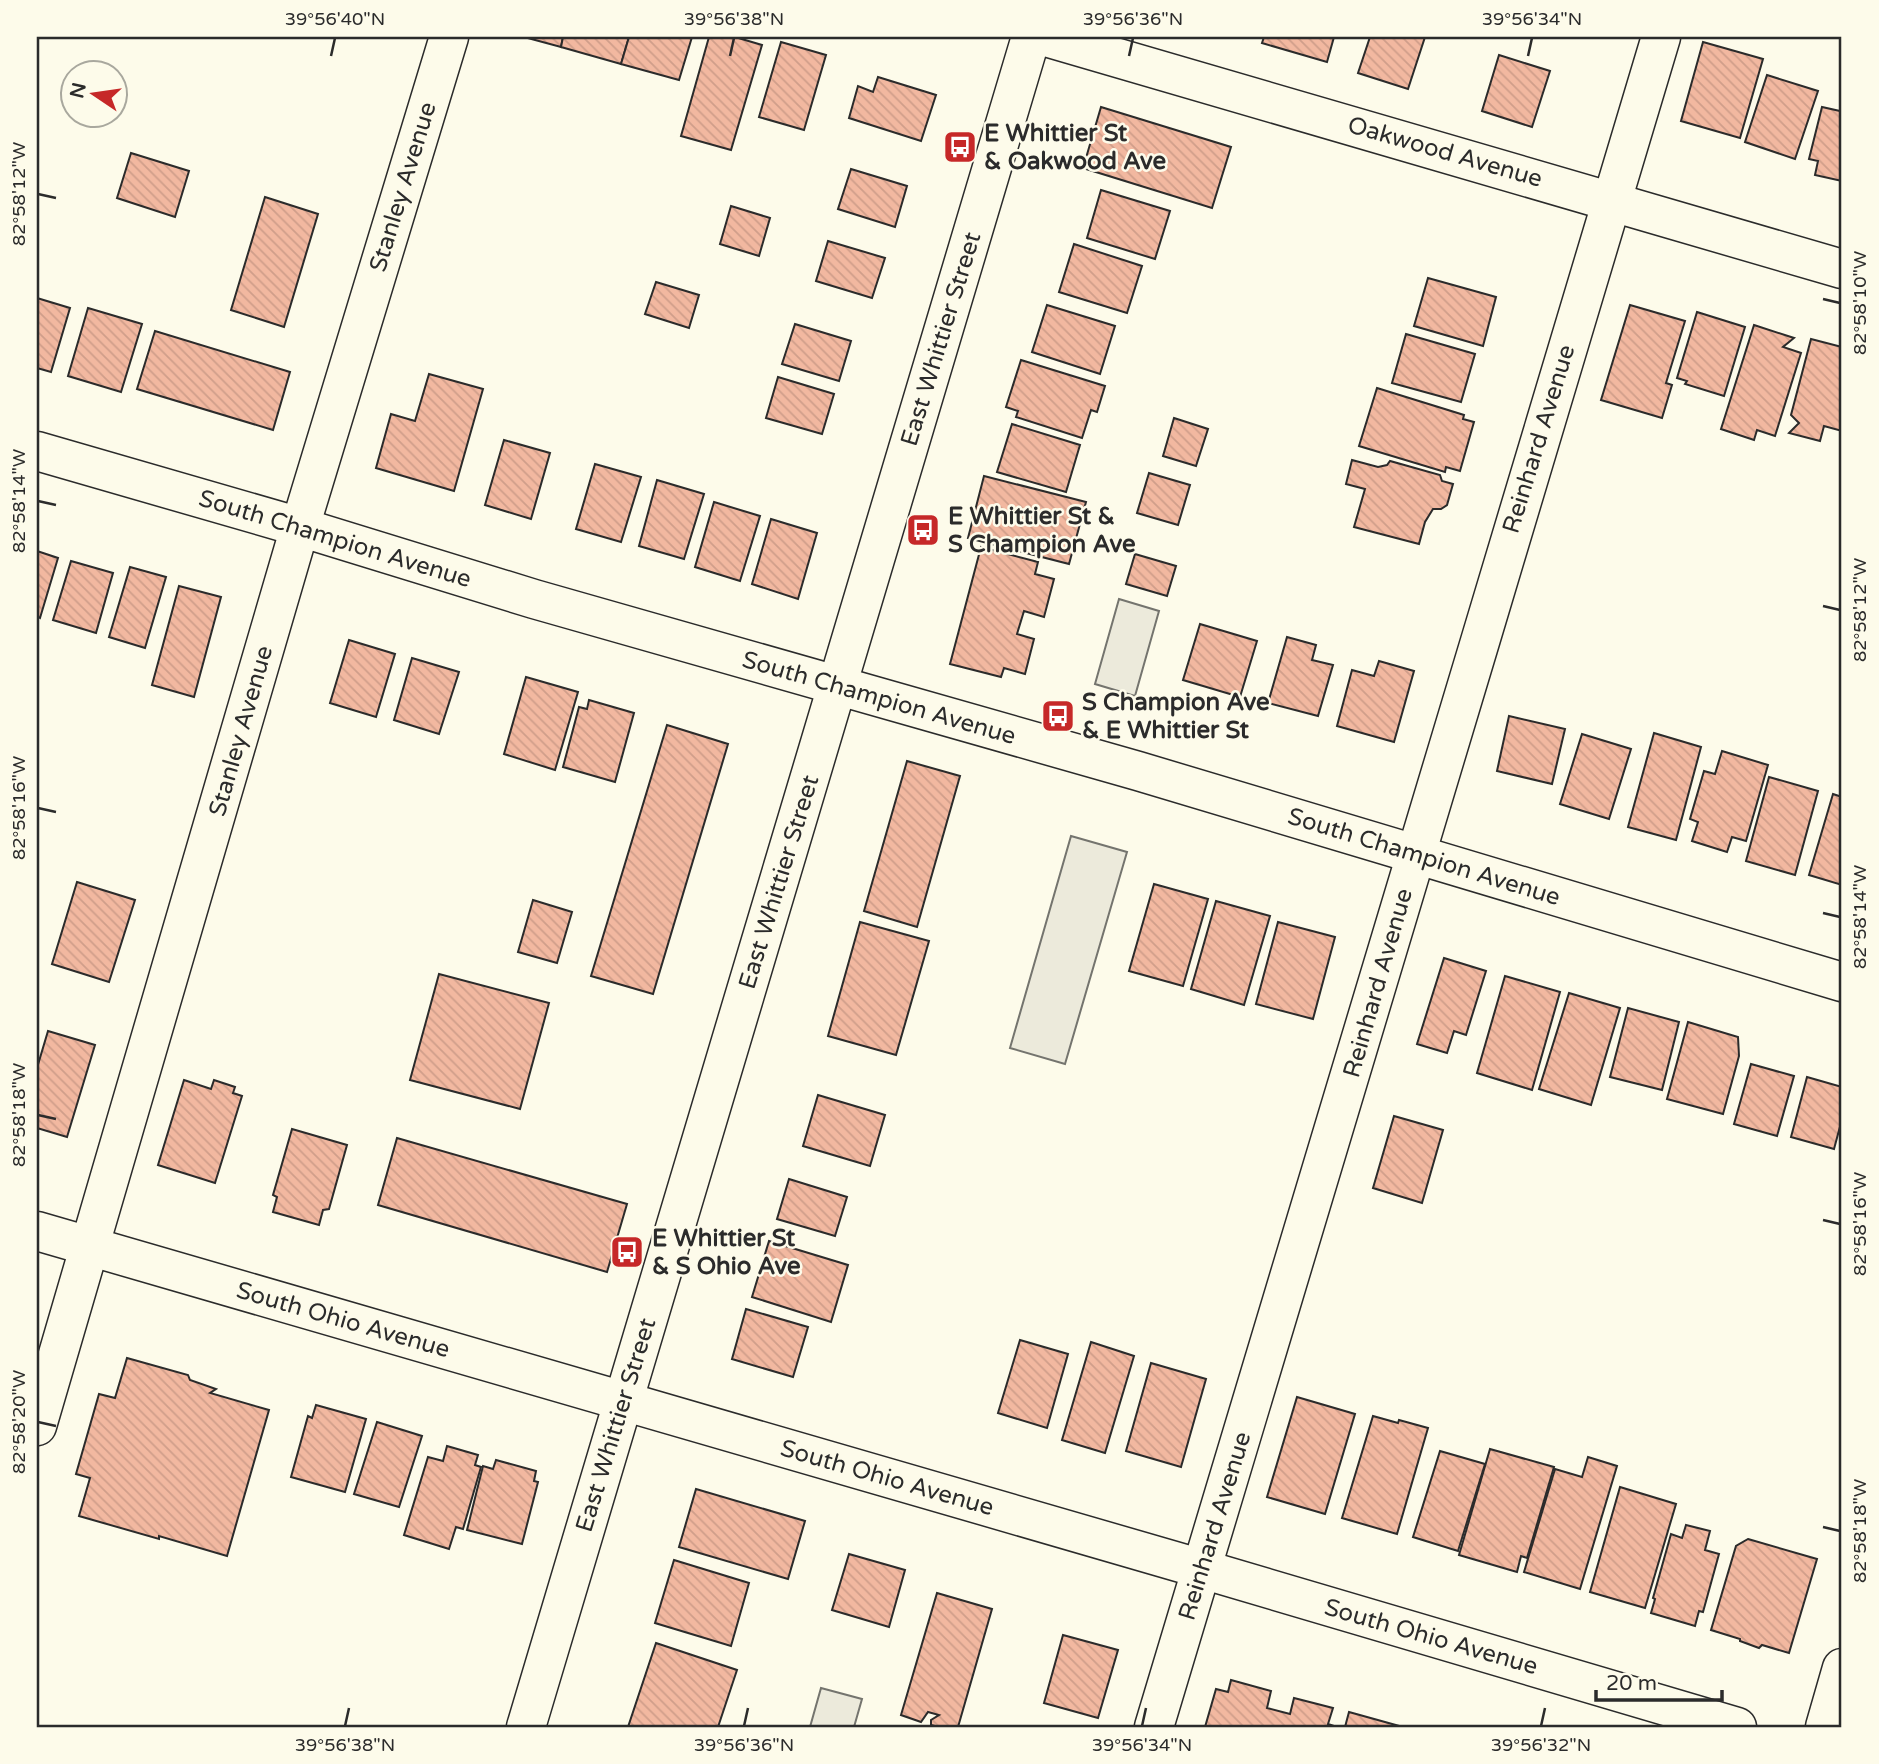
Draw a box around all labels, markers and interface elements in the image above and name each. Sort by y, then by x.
text: 39°56'40"N [285,8,385,30]
text: 39°56'38"N [684,8,784,30]
text: 39°56'36"N [1083,8,1183,30]
text: 39°56'34"N [1482,8,1582,30]
north arrow [60,60,130,130]
text: N [66,80,91,100]
street label: Stanley Avenue [363,99,443,275]
street label: Oakwood Avenue [1344,110,1546,194]
place label: E Whittier St & Oakwood Ave [984,119,1167,176]
bus stop icon: E Whittier St & Oakwood Ave [941,128,979,166]
text: 82°58'12"W [8,142,30,246]
street label: East Whittier Street [895,228,987,450]
text: 82°58'10"W [1849,251,1871,355]
street label: Reinhard Avenue [1497,341,1581,537]
text: 82°58'14"W [8,449,30,553]
street label: South Champion Avenue [195,484,475,594]
place label: E Whittier St & S Champion Ave [948,502,1136,559]
bus stop icon: E Whittier St & S Champion Ave [904,511,942,549]
text: 82°58'12"W [1849,558,1871,662]
street label: Stanley Avenue [203,642,279,820]
street label: South Champion Avenue [739,645,1019,751]
place label: S Champion Ave & E Whittier St [1082,688,1270,745]
bus stop icon: S Champion Ave & E Whittier St [1039,697,1077,735]
text: 82°58'16"W [8,756,30,860]
street label: East Whittier Street [733,771,825,993]
street label: South Champion Avenue [1284,802,1564,912]
text: 82°58'14"W [1849,865,1871,969]
street label: Reinhard Avenue [1337,885,1419,1081]
text: 82°58'18"W [8,1063,30,1167]
text: 82°58'16"W [1849,1172,1871,1276]
place label: E Whittier St & S Ohio Ave [652,1224,801,1281]
bus stop icon: E Whittier St & S Ohio Ave [608,1233,646,1271]
street label: South Ohio Avenue [233,1276,453,1364]
street label: East Whittier Street [570,1314,662,1536]
text: 82°58'20"W [8,1370,30,1474]
street label: Reinhard Avenue [1173,1428,1257,1624]
street label: South Ohio Avenue [777,1434,997,1522]
text: 82°58'18"W [1849,1479,1871,1583]
street label: South Ohio Avenue [1321,1593,1541,1681]
scale bar [1596,1659,1722,1703]
text: 20 m [1606,1671,1657,1696]
text: 39°56'38"N [295,1734,395,1756]
text: 39°56'36"N [694,1734,794,1756]
text: 39°56'34"N [1092,1734,1192,1756]
text: 39°56'32"N [1491,1734,1591,1756]

